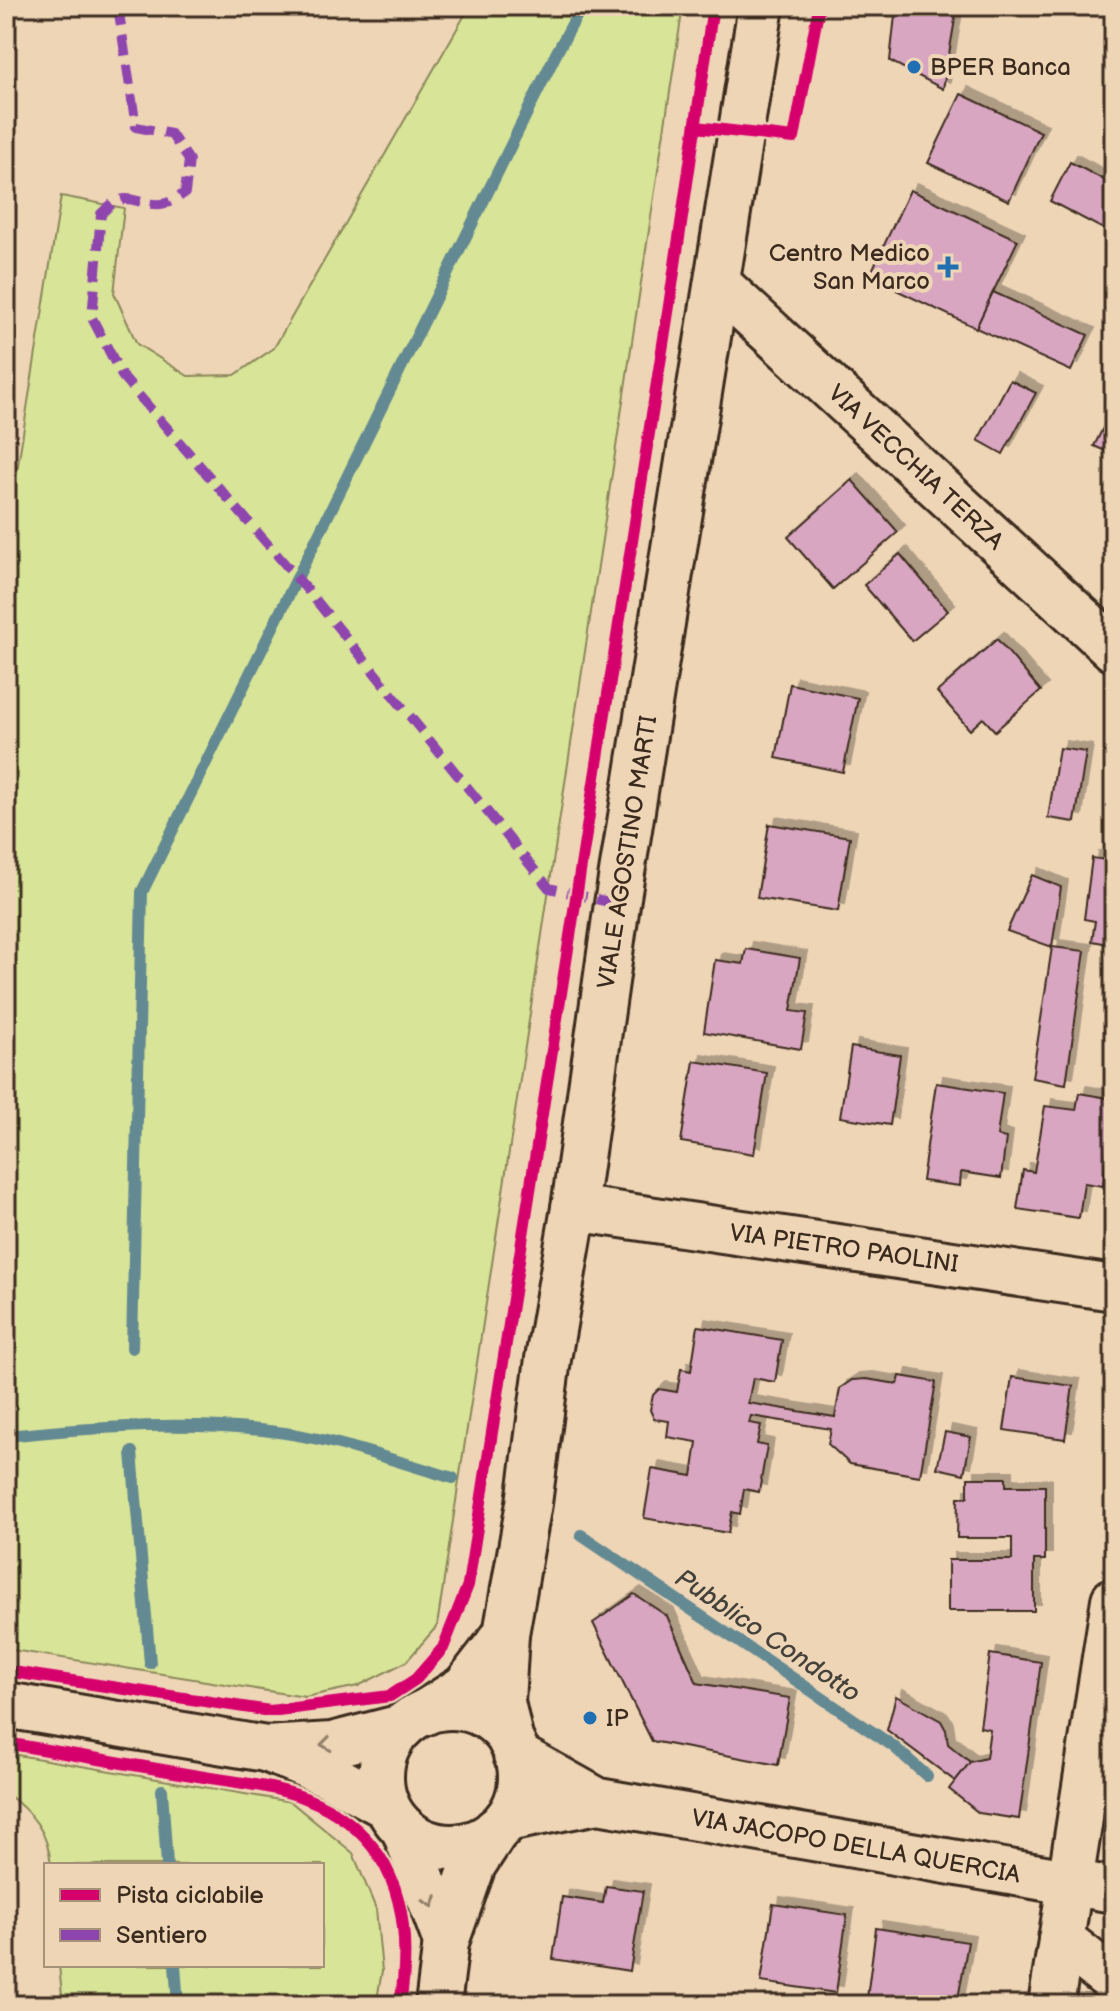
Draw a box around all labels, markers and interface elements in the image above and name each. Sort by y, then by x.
place label: BPER Banca [930,53,1071,82]
marker: BPER Banca [905,58,923,76]
place label: Centro Medico San Marco [769,239,930,296]
marker: Centro Medico San Marco [937,256,959,278]
street label: VIA VECCHIA TERZA [822,379,1010,556]
street label: VIALE AGOSTINO MARTI [592,713,663,991]
street label: VIA PIETRO PAOLINI [728,1218,960,1279]
water label: Pubblico Condotto [669,1563,866,1710]
place label: IP [606,1704,629,1733]
marker: IP [581,1709,599,1727]
one-way arrow [319,1736,332,1753]
street label: VIA JACOPO DELLA QUERCIA [689,1803,1023,1890]
legend [44,1863,324,1967]
text: Pista ciclabile [116,1881,264,1910]
one-way arrow [422,1894,438,1908]
text: Sentiero [116,1921,207,1950]

